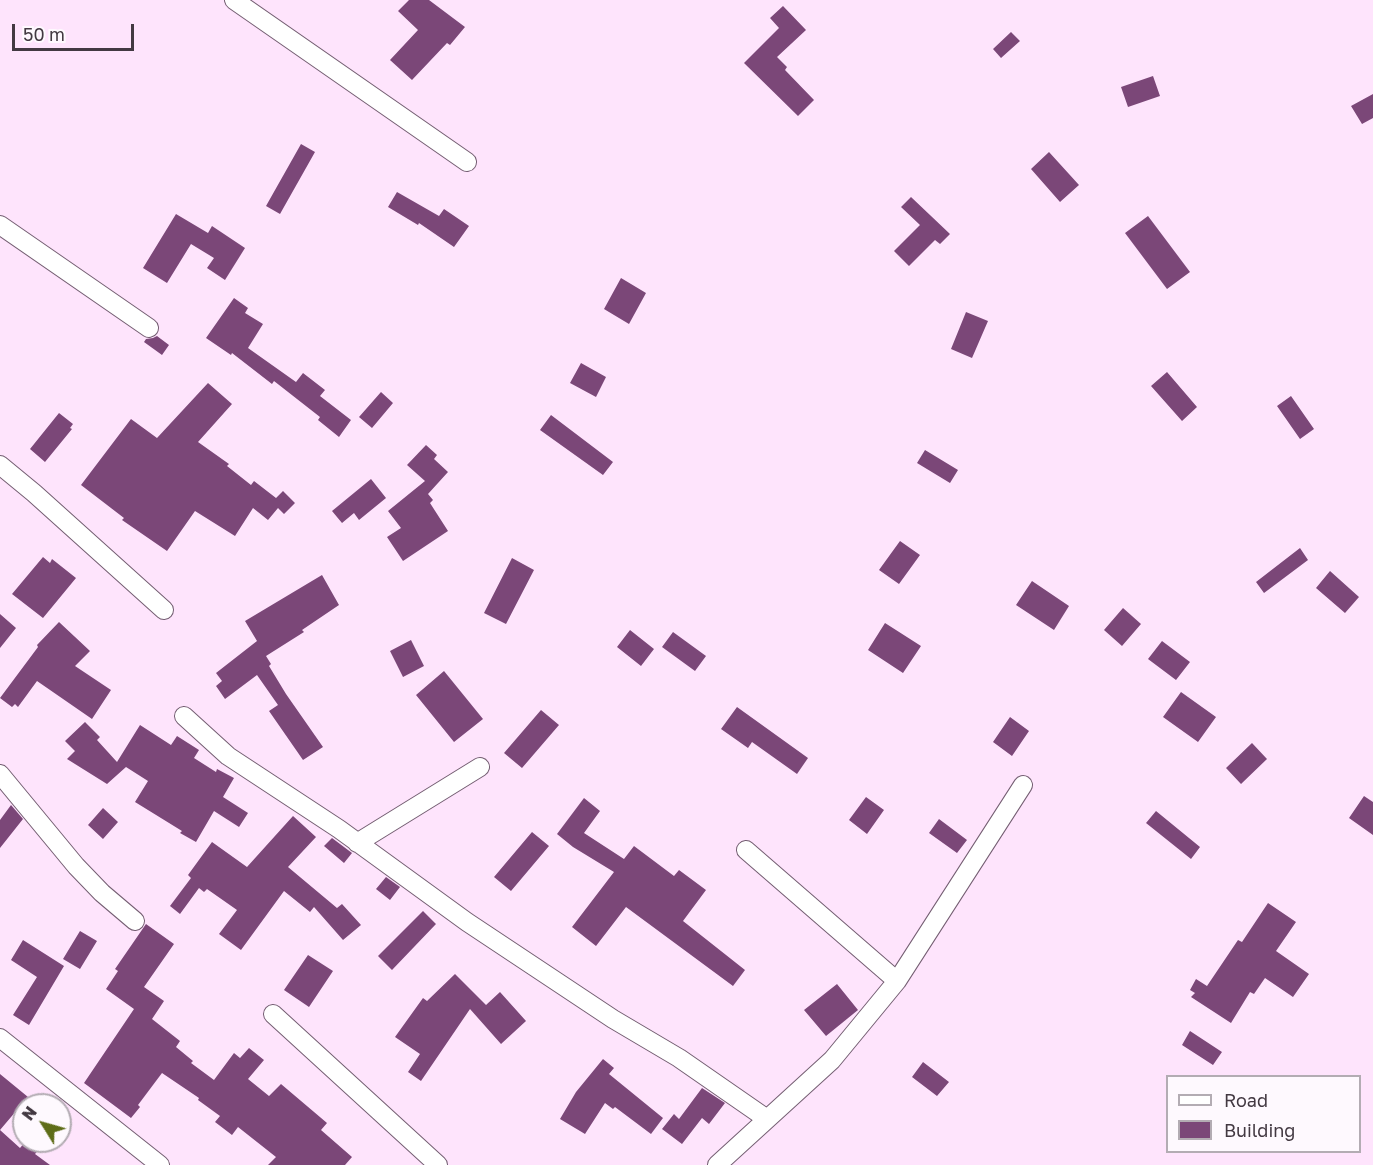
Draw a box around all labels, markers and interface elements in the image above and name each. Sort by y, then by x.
scale bar [15,12,136,50]
text: 50 m [23,23,65,45]
legend [1166,1075,1361,1153]
text: Road [1224,1089,1268,1111]
north arrow [12,1093,72,1153]
text: N [18,1102,41,1124]
text: Building [1224,1119,1295,1141]

